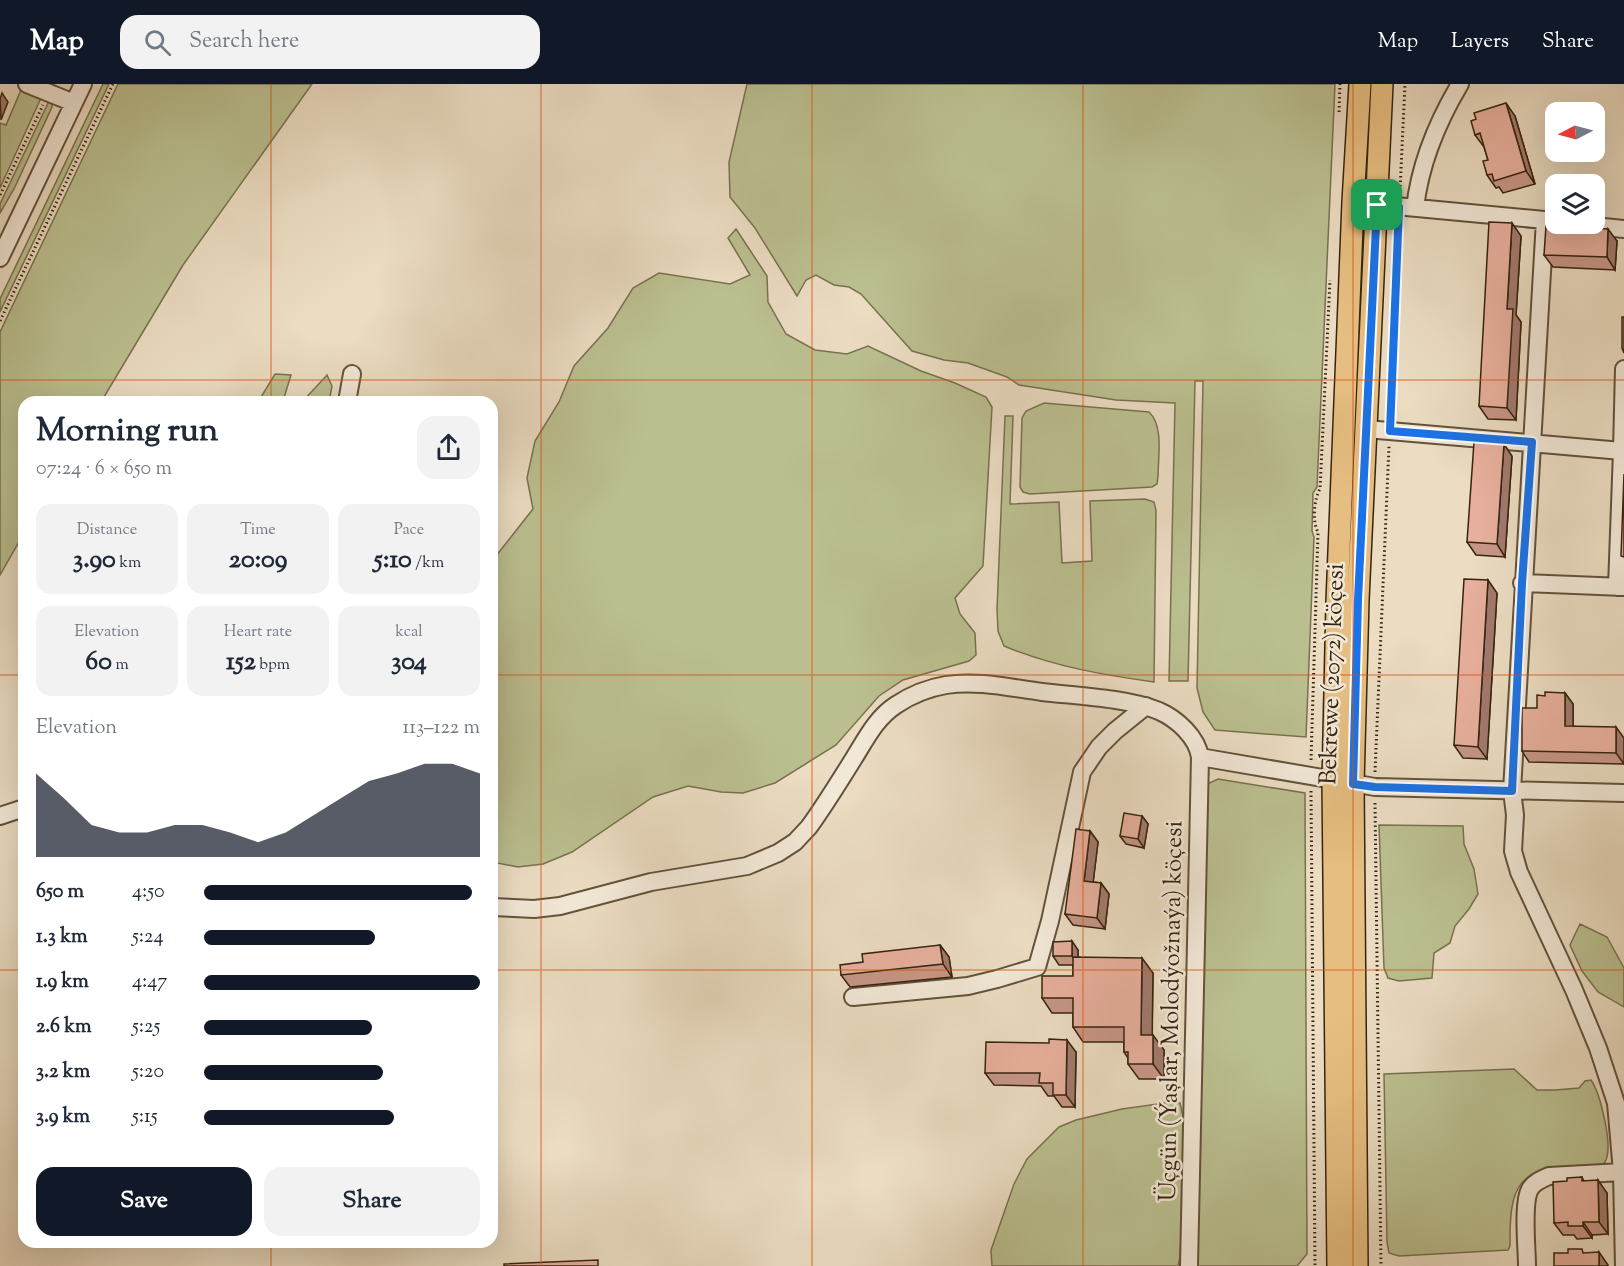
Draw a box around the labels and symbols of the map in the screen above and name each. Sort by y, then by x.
north arrow [1545,102,1605,162]
pin [1351,179,1402,230]
street label: Bekrewe (2072) köçesi [1312,563,1354,785]
street label: Üçgün (Ýaşlar, Molodýožnaýa) köçesi [1152,820,1192,1202]

